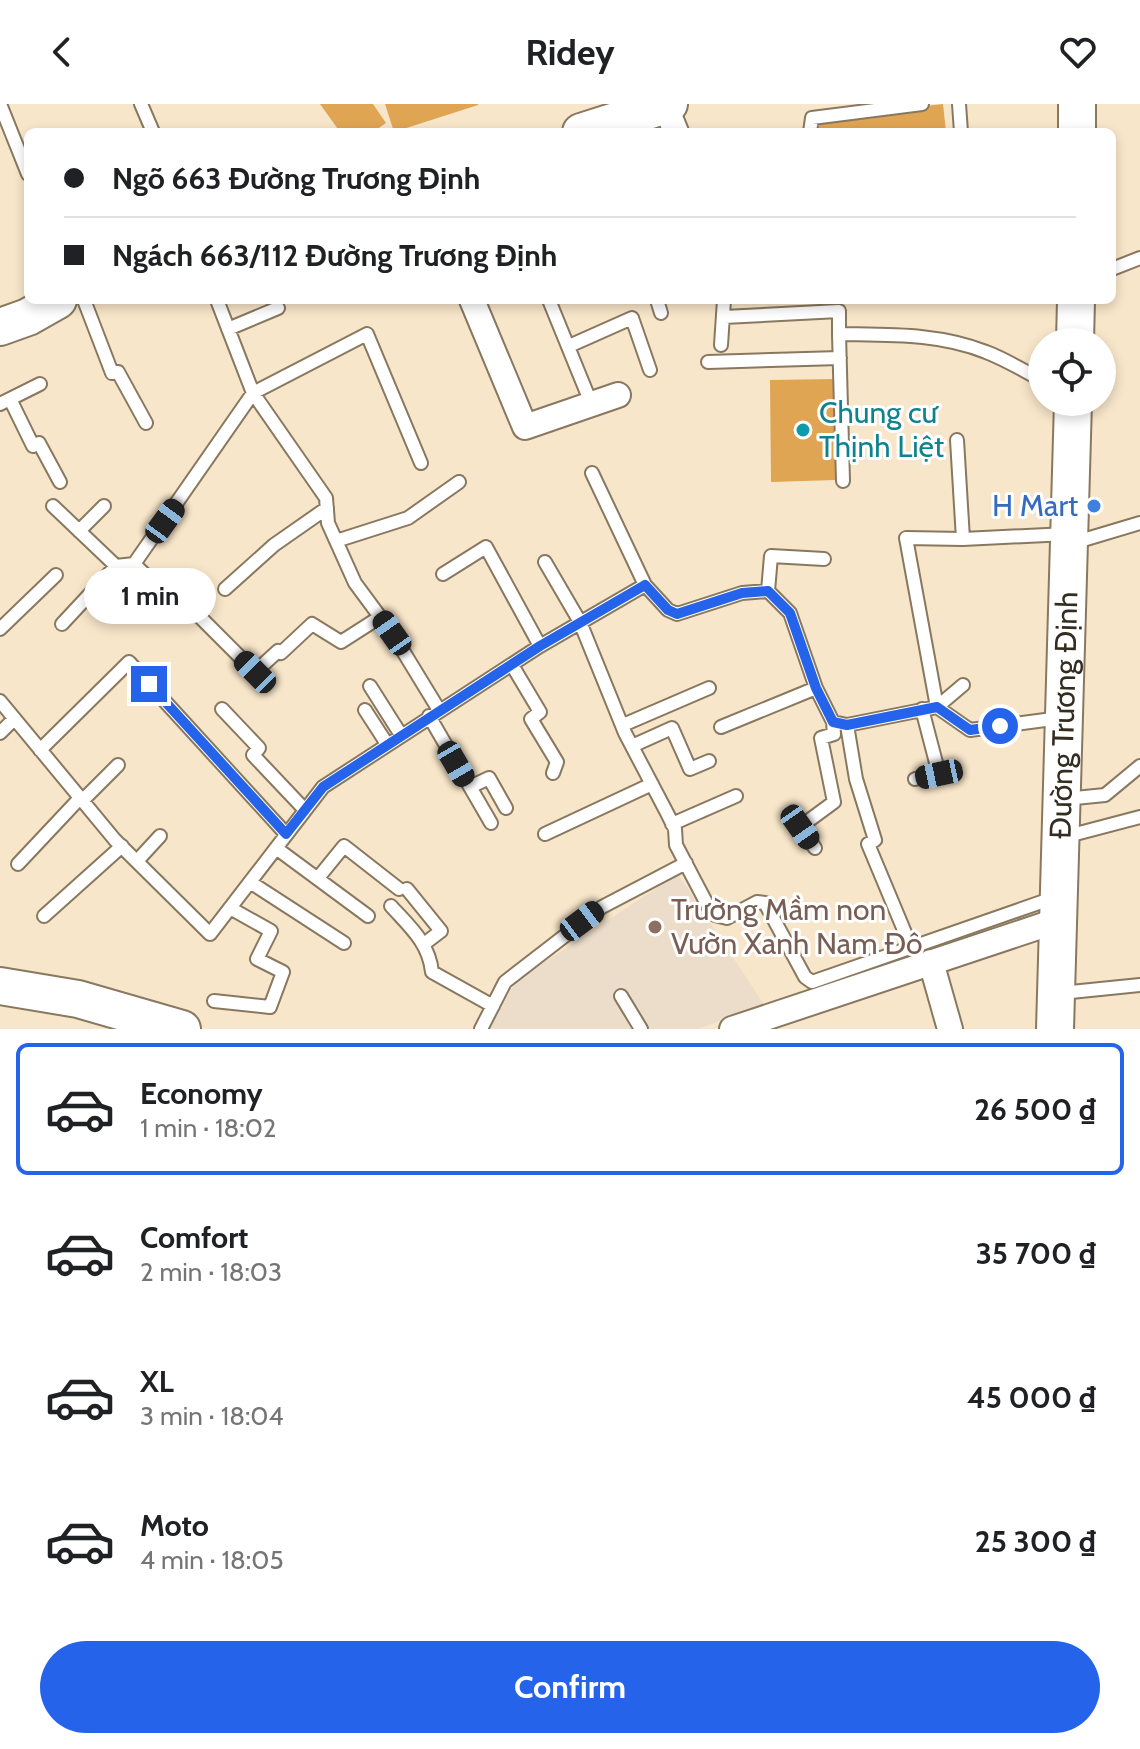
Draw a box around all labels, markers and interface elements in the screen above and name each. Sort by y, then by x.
icon: back [40,30,84,74]
text: Ridey [525,30,615,74]
icon: heart [1056,30,1100,74]
text: Ngõ 663 Đường Trương Định [112,160,480,197]
text: Ngách 663/112 Đường Trương Định [112,237,557,274]
map controls [1028,328,1116,416]
button: locate [1028,328,1116,416]
place label: Chung cư Thịnh Liệt [819,394,944,465]
marker: Chung cư Thịnh Liệt [794,421,812,439]
place label: H Mart [992,487,1078,524]
car [141,495,189,547]
marker: H Mart [1085,497,1103,515]
callout: 1 min [83,568,215,624]
text: 1 min [121,580,179,612]
street label: Đường Trương Định [1041,591,1086,839]
car [368,606,416,660]
car [230,647,280,697]
route end [131,666,167,702]
route start [982,708,1018,744]
car [434,737,478,791]
car [913,757,965,791]
car [776,800,824,854]
place label: Trường Mầm non Vườn Xanh Nam Đô [671,891,923,962]
car [556,897,608,945]
marker: Trường Mầm non Vườn Xanh Nam Đô [646,918,664,936]
icon: car [44,1073,116,1145]
text: Economy [140,1075,263,1112]
text: 26 500 ₫ [974,1091,1096,1128]
text: 1 min · 18:02 [140,1112,276,1144]
icon: car [44,1217,116,1289]
text: Comfort [140,1219,248,1256]
text: 35 700 ₫ [976,1235,1096,1272]
text: 2 min · 18:03 [140,1256,282,1288]
icon: car [44,1361,116,1433]
text: XL [140,1363,174,1400]
text: 45 000 ₫ [967,1379,1096,1416]
text: 3 min · 18:04 [140,1400,283,1432]
icon: car [44,1505,116,1577]
text: Moto [140,1507,209,1544]
text: 25 300 ₫ [975,1523,1096,1560]
text: 4 min · 18:05 [140,1544,283,1576]
button: Confirm [40,1641,1100,1733]

